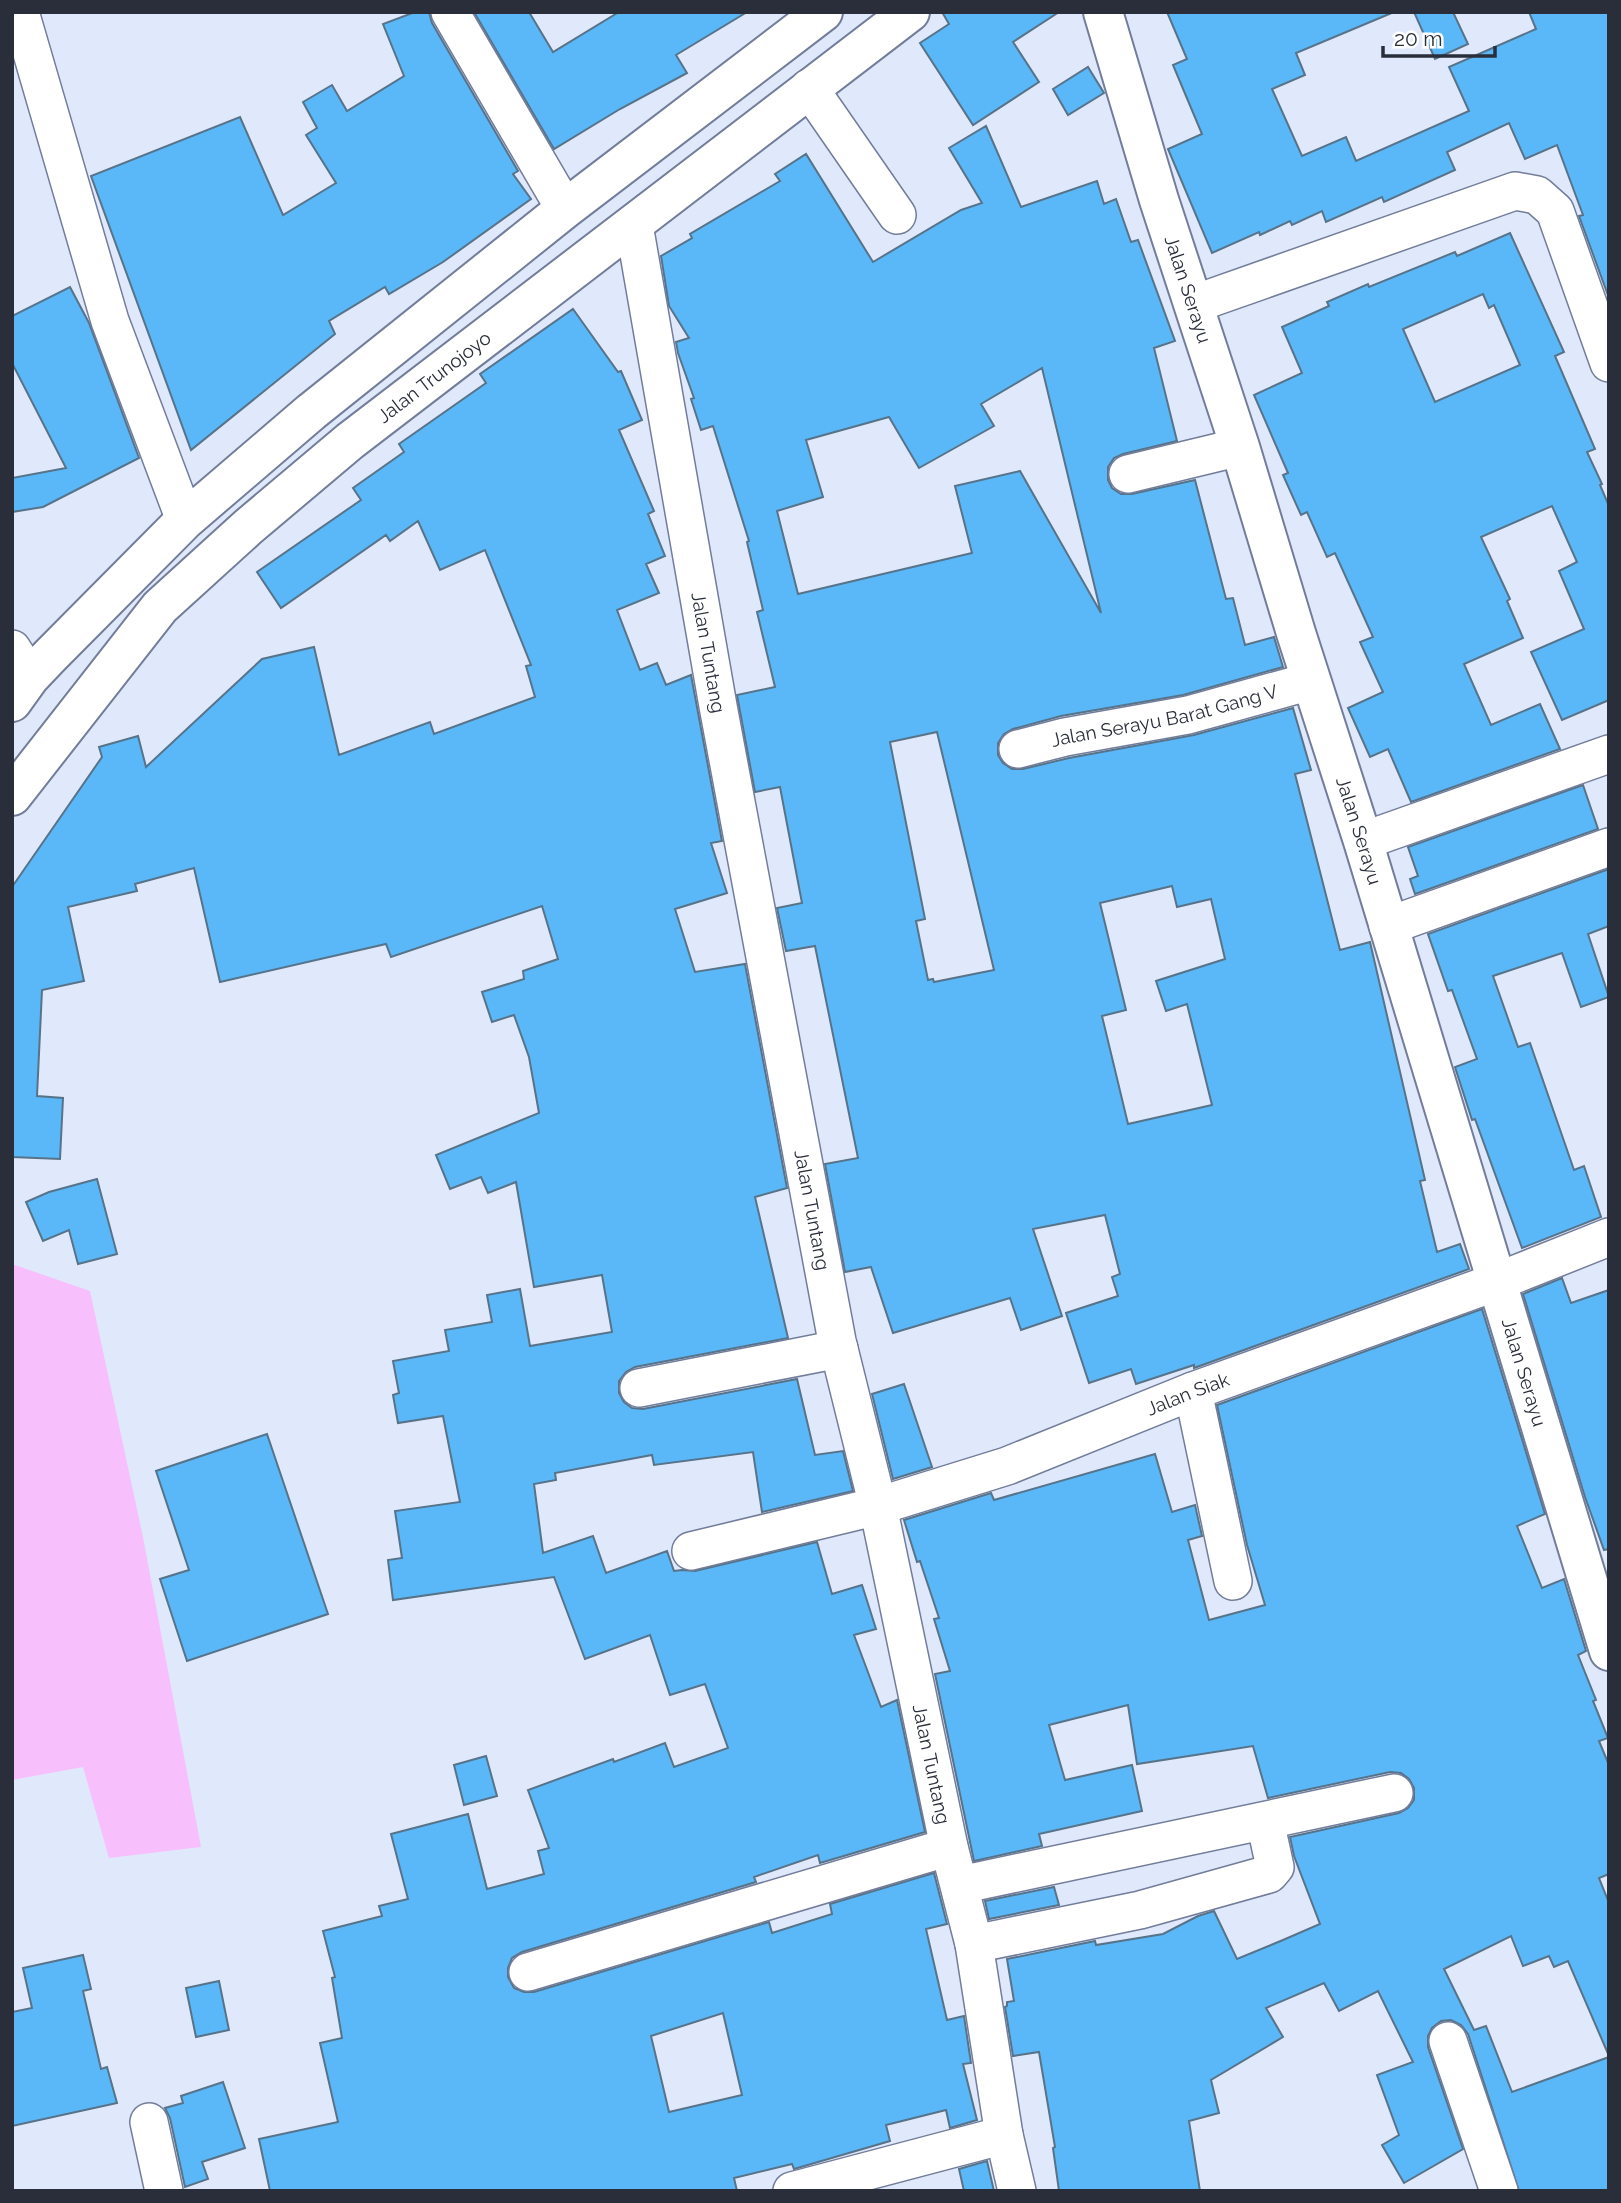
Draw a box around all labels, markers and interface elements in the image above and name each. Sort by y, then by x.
scale bar [1383,14,1495,58]
text: 20 m [1394,26,1442,51]
street label: Jalan Serayu [1160,233,1216,346]
street label: Jalan Trunojoyo [373,326,495,427]
street label: Jalan Tuntang [687,591,730,715]
street label: Jalan Serayu Barat Gang V [1048,680,1280,751]
street label: Jalan Serayu [1332,774,1387,887]
street label: Jalan Tuntang [790,1148,834,1272]
street label: Jalan Serayu [1498,1315,1551,1429]
street label: Jalan Siak [1143,1368,1232,1420]
street label: Jalan Tuntang [909,1702,955,1826]

